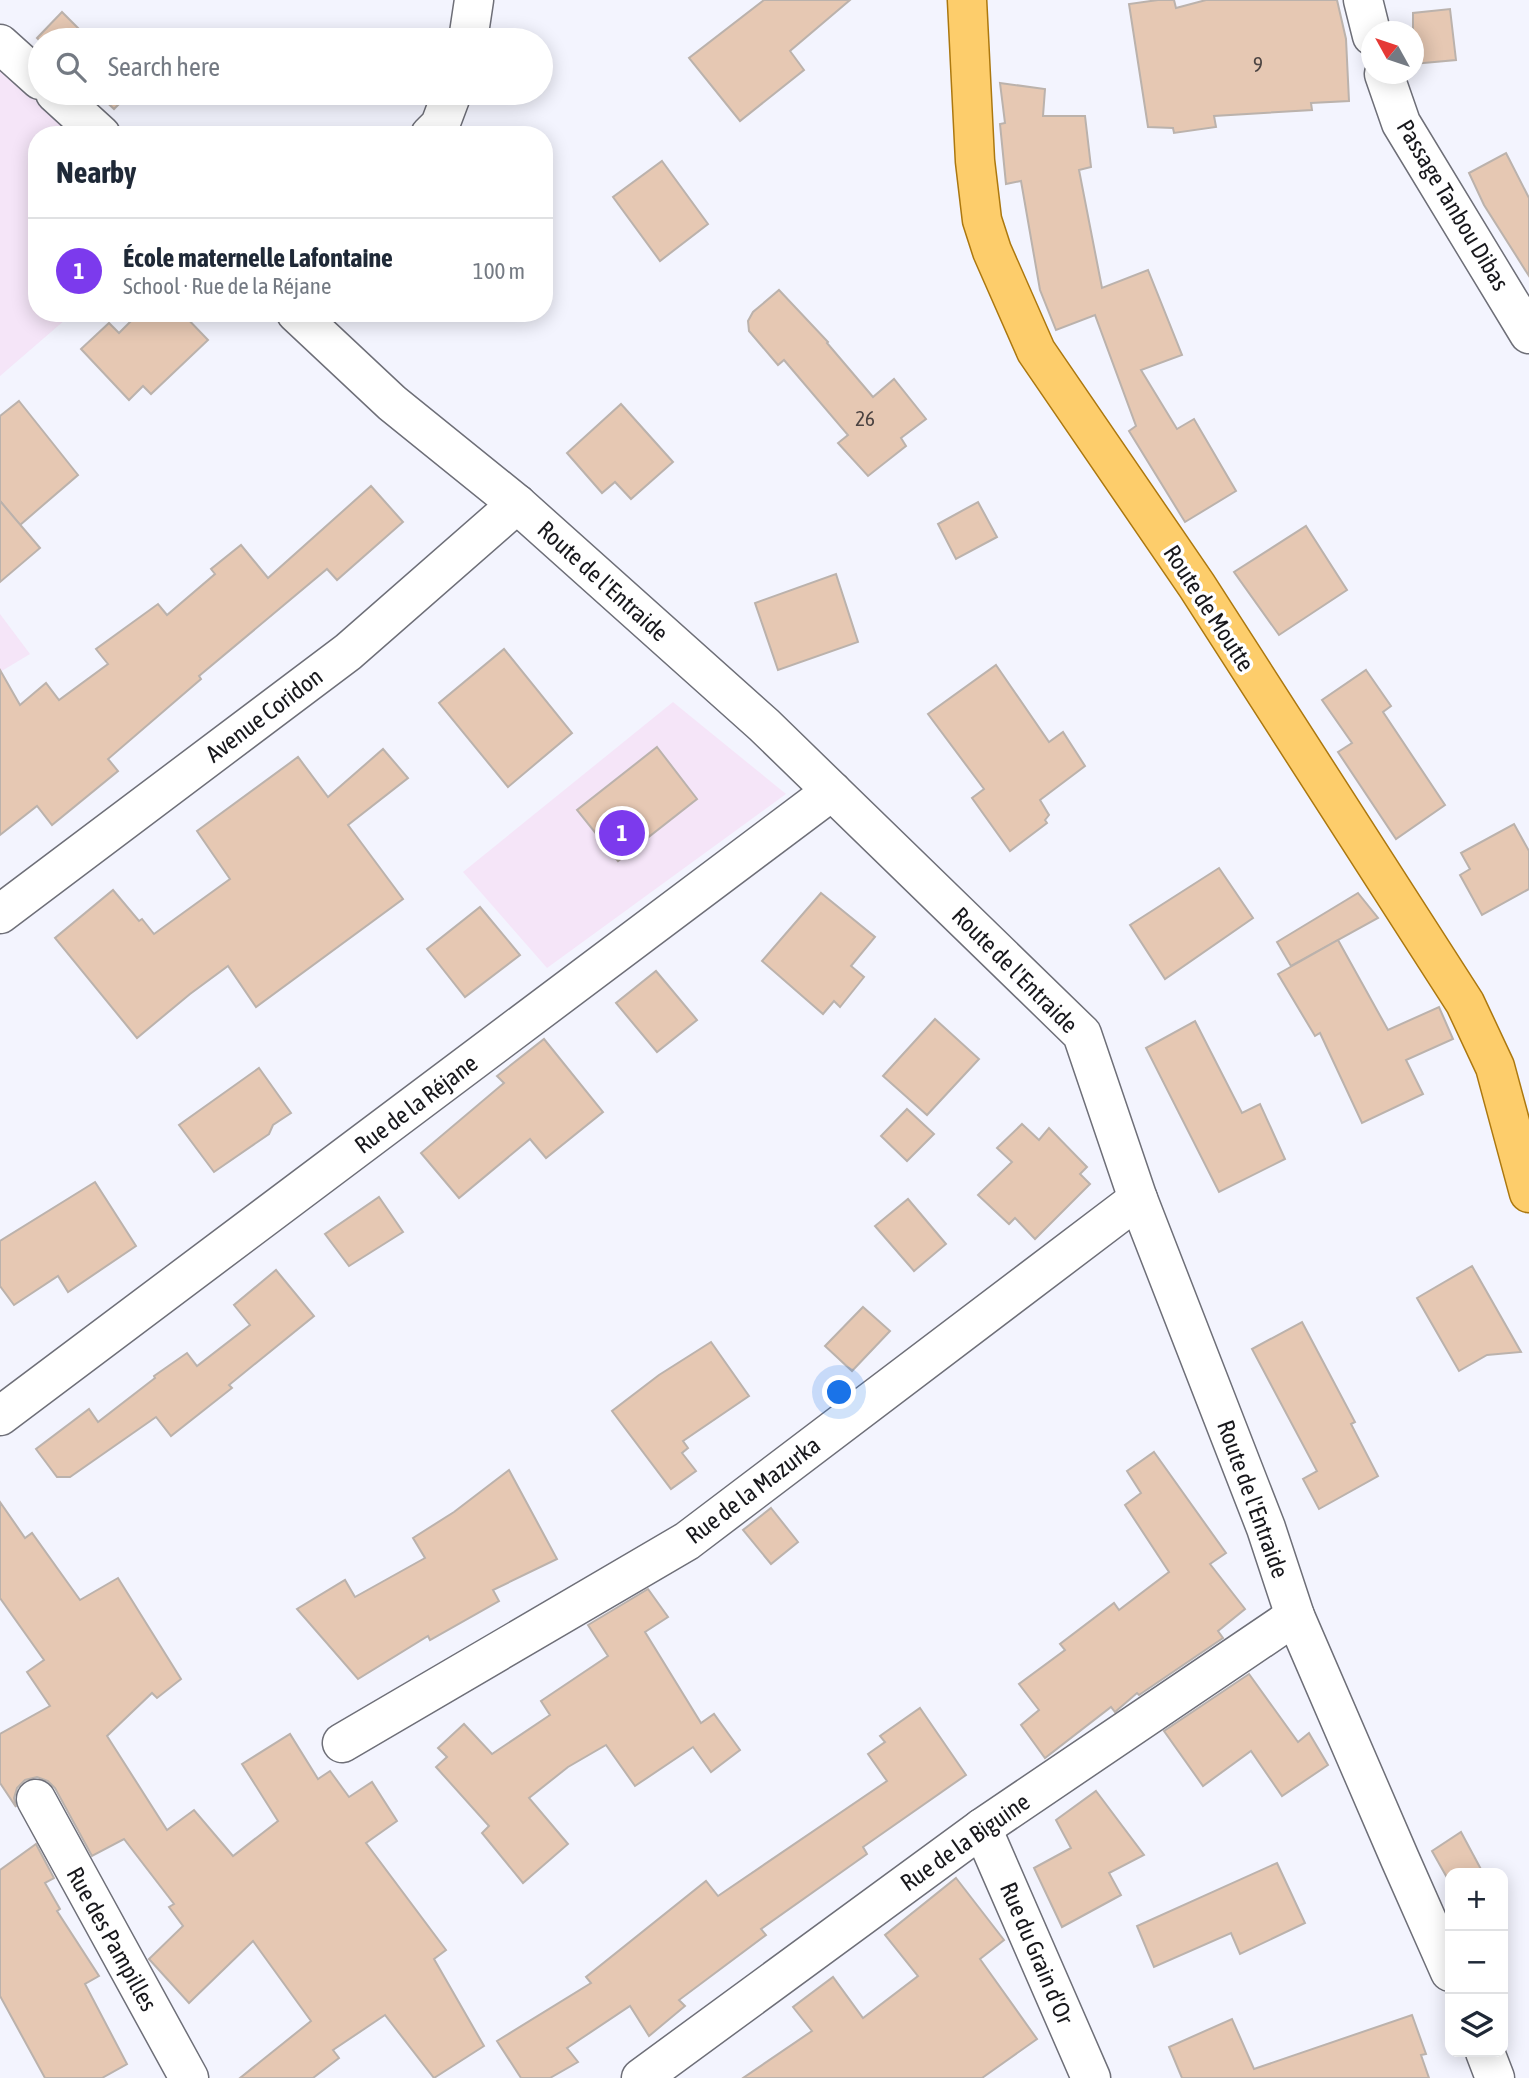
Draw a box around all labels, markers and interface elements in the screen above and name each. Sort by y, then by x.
north arrow [1361,21,1424,84]
search box [28,28,553,105]
icon: search [52,48,90,86]
text: Search here [108,52,220,82]
house number: 9 [1253,52,1263,76]
street label: Passage Tanbou Dibas [1392,115,1514,295]
text: Nearby [56,155,136,189]
text: École maternelle Lafontaine [123,243,393,273]
text: 1 [74,258,84,284]
text: 100 m [473,258,525,284]
text: School · Rue de la Réjane [123,273,331,299]
house number: 26 [855,406,875,430]
street label: Route de l'Entraide [532,515,674,647]
street label: Route de Moutte [1158,540,1260,676]
street label: Avenue Coridon [200,662,328,768]
pin: 1 [599,807,645,859]
street label: Route de l'Entraide [947,902,1083,1038]
street label: Rue de la Réjane [349,1049,483,1159]
your location [822,1375,856,1409]
street label: Route de l'Entraide [1212,1416,1294,1582]
street label: Rue de la Mazurka [681,1431,825,1549]
street label: Rue de la Biguine [895,1788,1035,1896]
street label: Rue des Pampilles [61,1862,163,2016]
map controls [1445,1868,1508,2057]
button: + [1445,1868,1508,1931]
street label: Rue du Grain d'Or [995,1878,1079,2029]
button: − [1445,1931,1508,1994]
button: layers [1445,1994,1508,2057]

